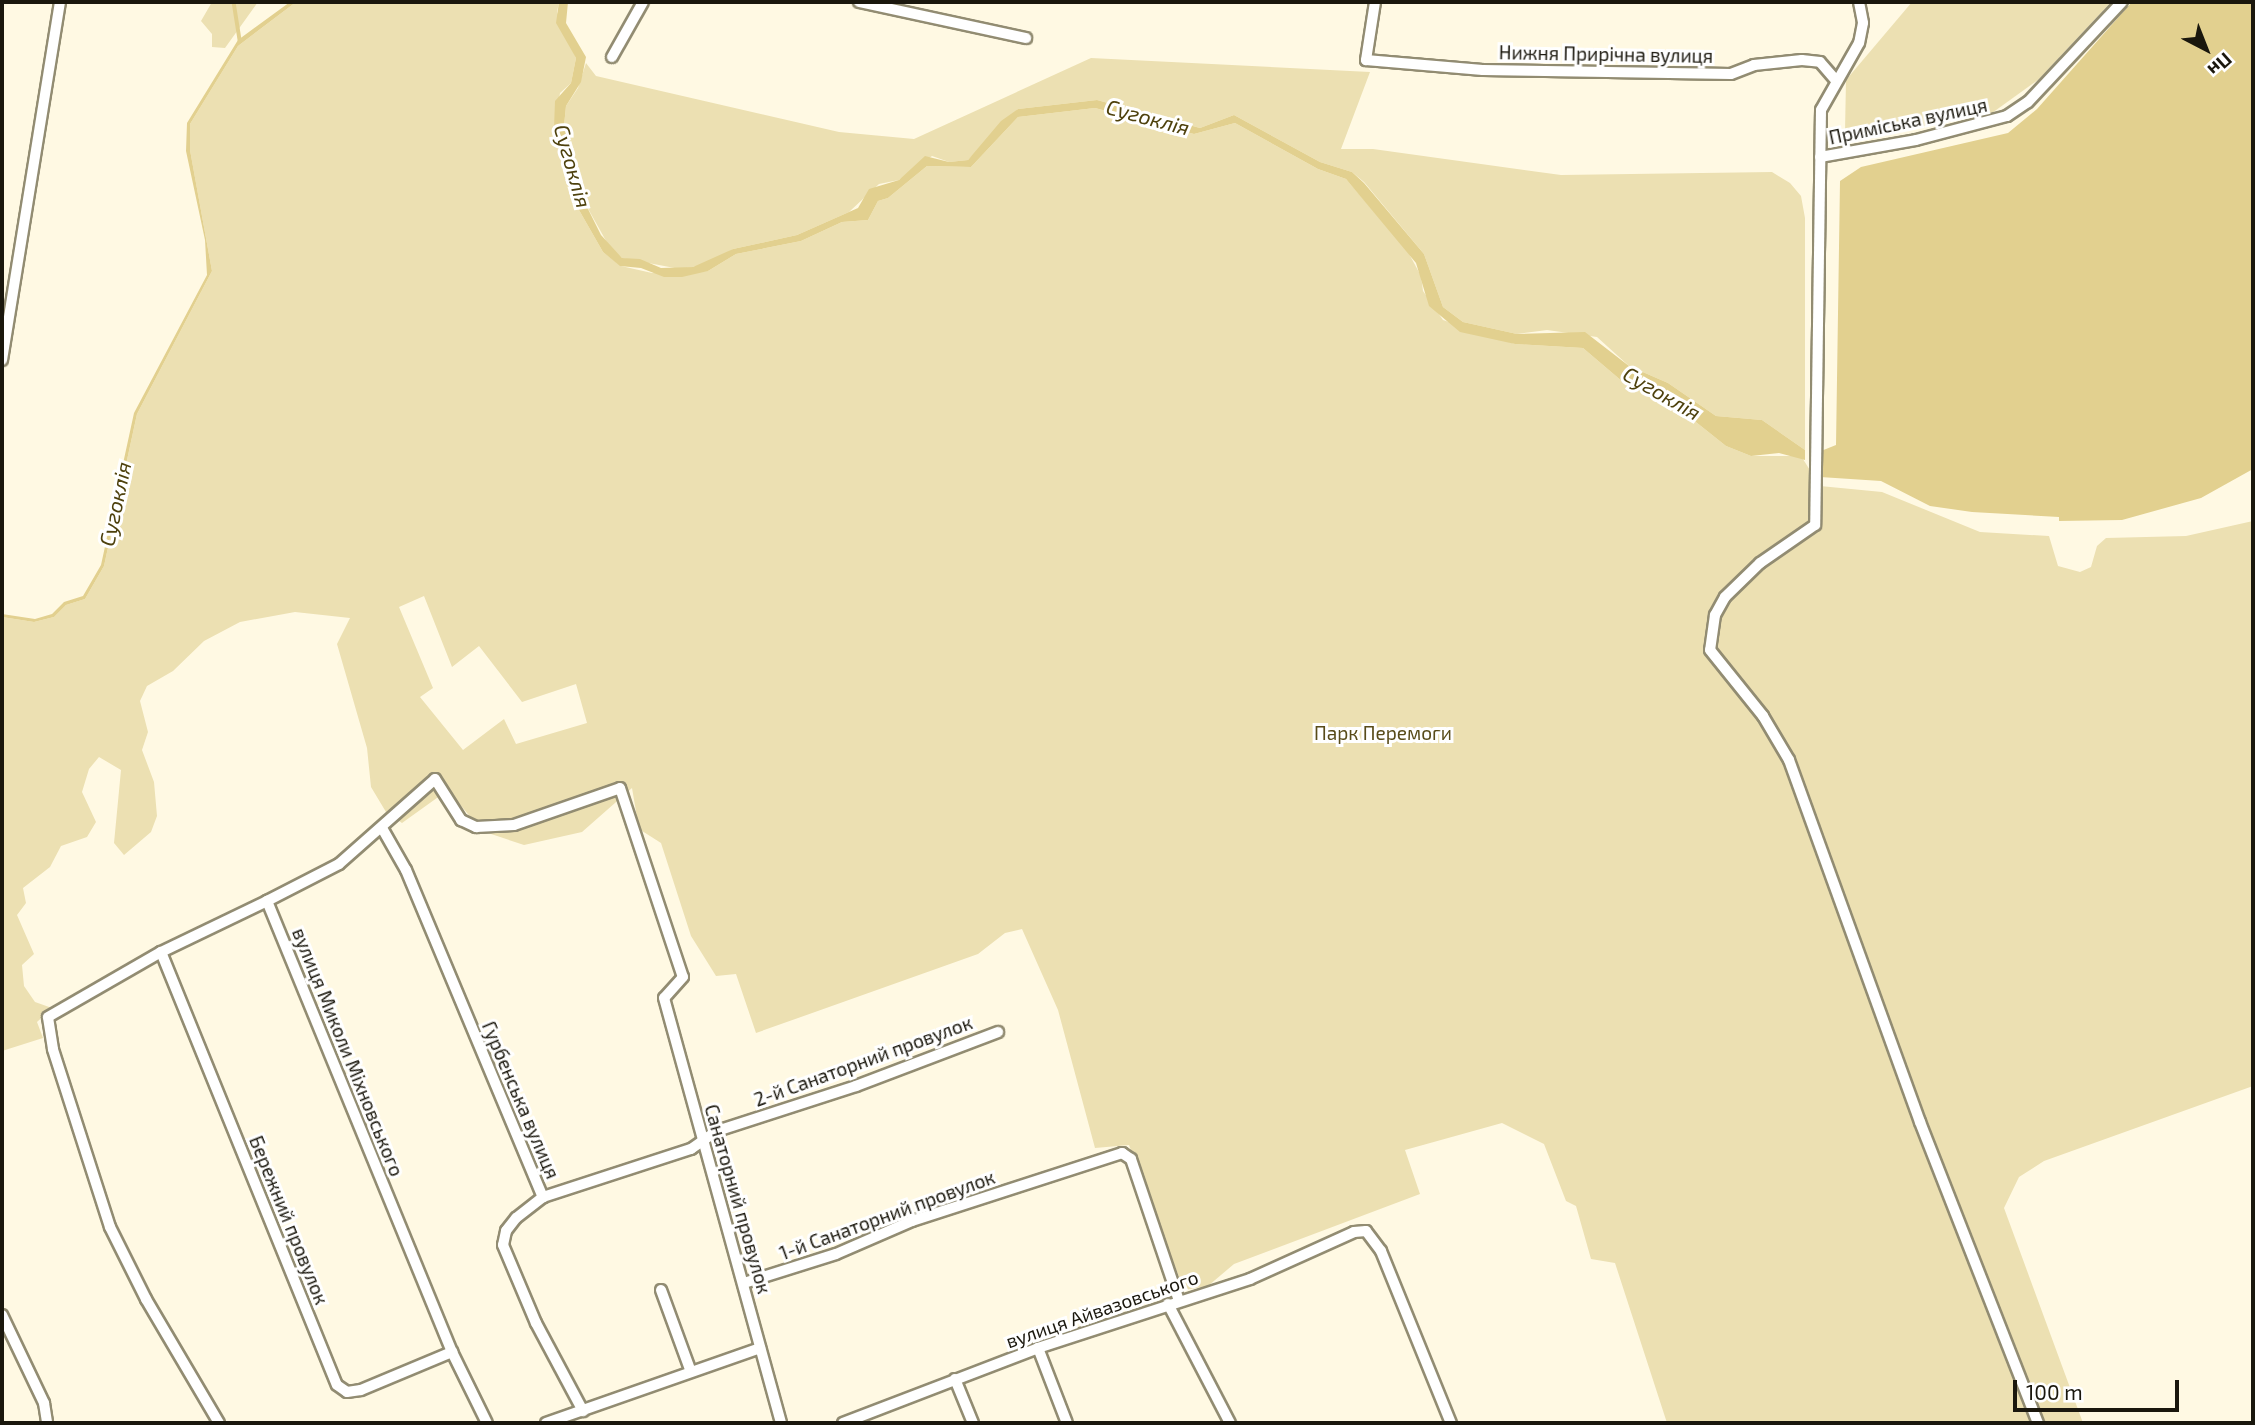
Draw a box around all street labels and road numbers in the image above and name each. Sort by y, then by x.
street label: Нижня Прирічна вулиця [1499,41,1713,67]
street label: Приміська вулиця [1827,93,1989,149]
street label: вулиця Миколи Міхновського [288,925,408,1179]
street label: 2-й Санаторний провулок [751,1011,975,1111]
street label: Гурбенська вулиця [478,1018,564,1182]
street label: Санаторний провулок [700,1102,776,1296]
street label: Бережний провулок [245,1132,333,1308]
street label: 1-й Санаторний провулок [776,1165,998,1265]
street label: вулиця Айвазовського [1003,1265,1201,1353]

